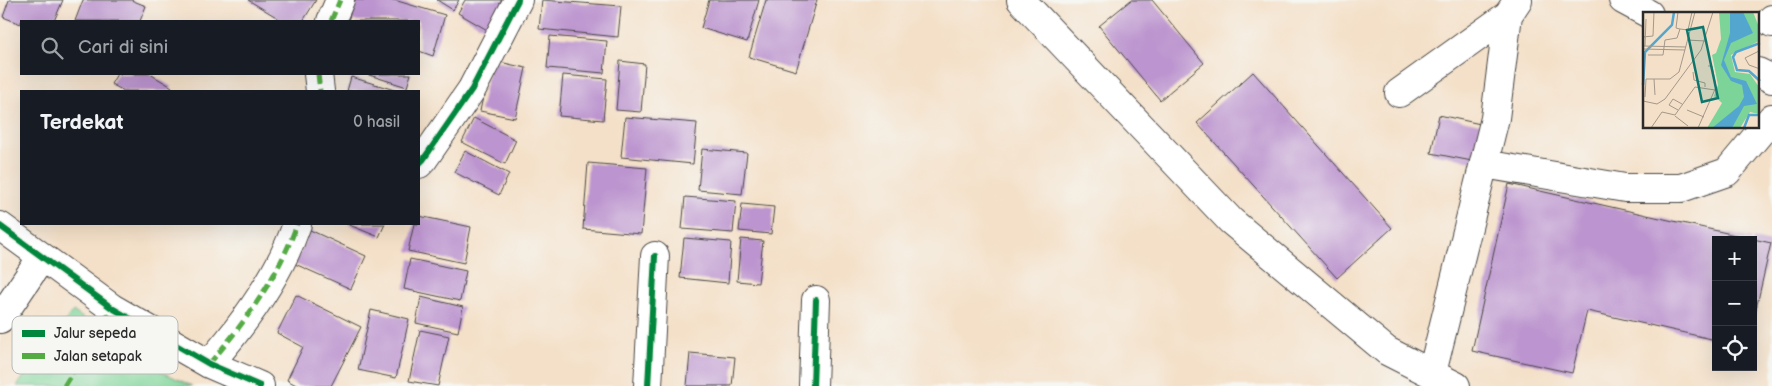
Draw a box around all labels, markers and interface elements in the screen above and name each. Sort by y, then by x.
inset map [1643,12,1760,129]
search box [20,20,420,75]
icon: search [38,34,66,62]
text: Cari di sini [78,36,168,59]
text: Terdekat [40,110,124,135]
text: 0 hasil [353,113,400,132]
map controls [1712,236,1757,371]
button: + [1712,236,1757,281]
button: − [1712,281,1757,326]
legend [12,316,178,374]
text: Jalur sepeda [54,325,136,342]
button: locate [1712,326,1757,371]
text: Jalan setapak [54,348,142,365]

